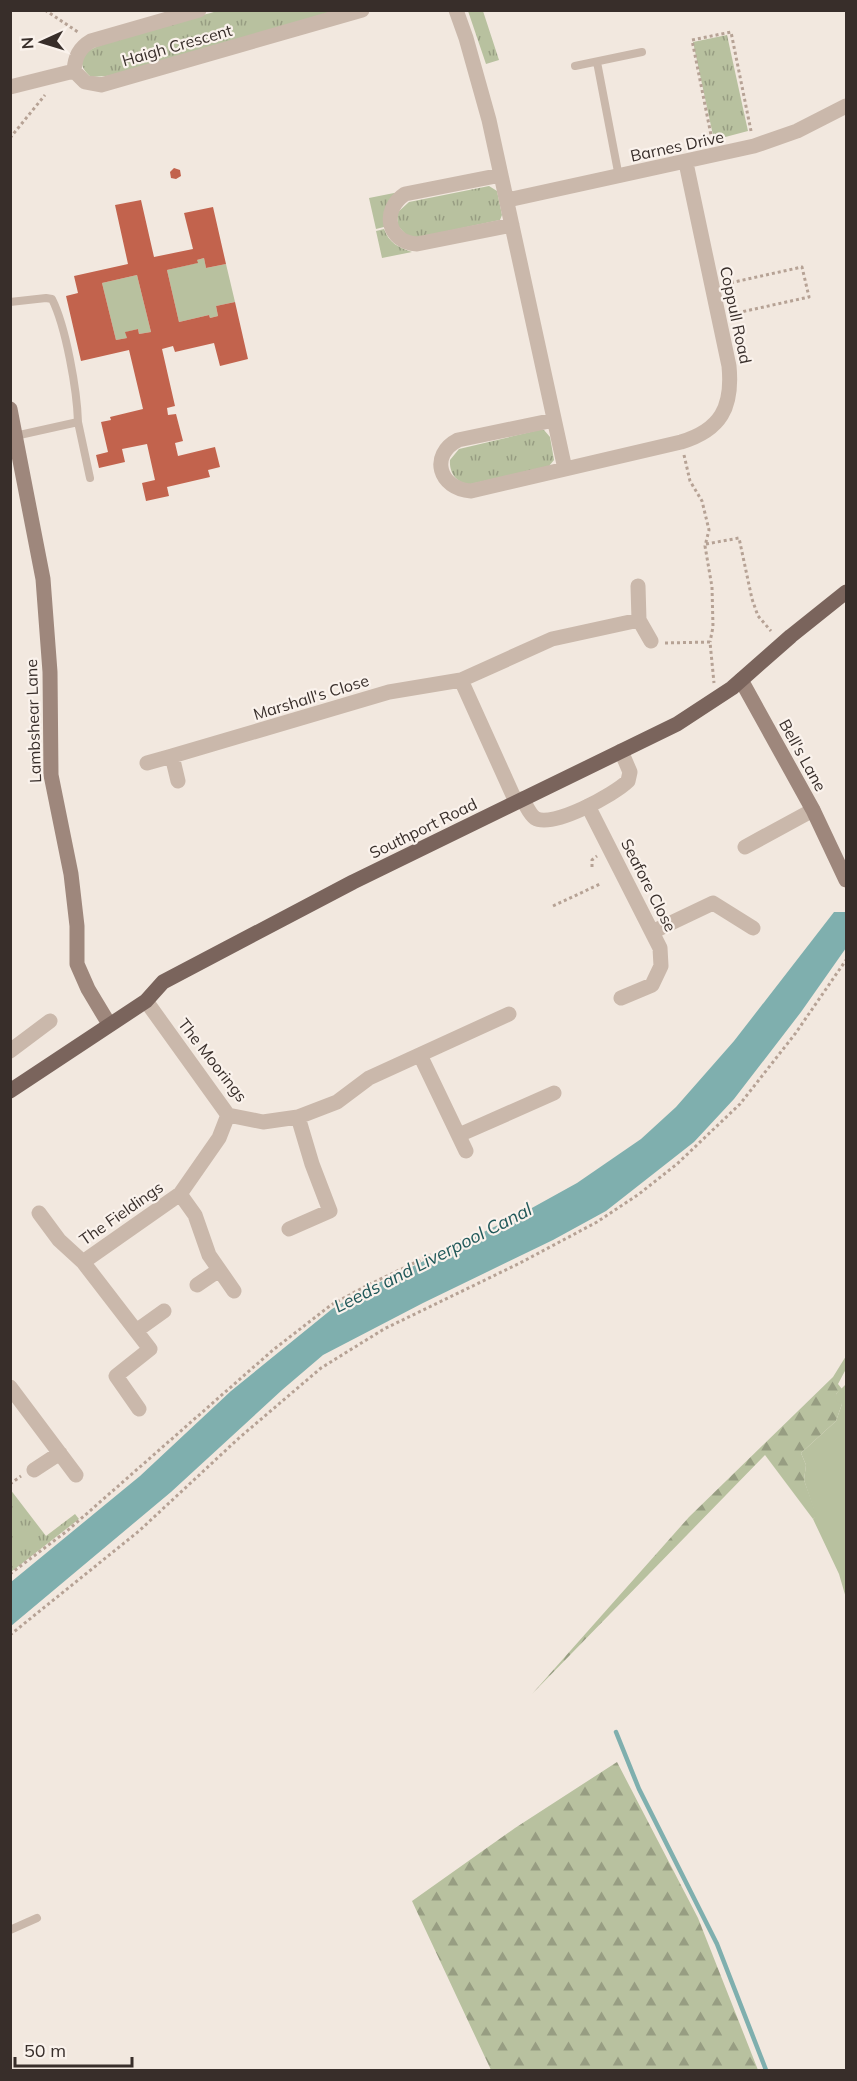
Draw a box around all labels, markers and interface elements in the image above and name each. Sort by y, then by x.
north arrow [12,12,72,72]
street label: Haigh Crescent [120,20,235,70]
text: N [17,36,37,50]
street label: Barnes Drive [628,126,726,166]
street label: Coppull Road [716,265,756,365]
street label: Lambshear Lane [21,659,45,783]
street label: Marshall's Close [251,670,371,724]
street label: Bell's Lane [775,715,831,795]
street label: Southport Road [366,793,480,863]
street label: Seafore Close [617,835,681,935]
street label: The Moorings [174,1014,252,1106]
street label: The Fieldings [75,1177,167,1249]
water label: Leeds and Liverpool Canal [330,1197,536,1318]
scale bar [15,2030,132,2068]
text: 50 m [24,2039,66,2062]

